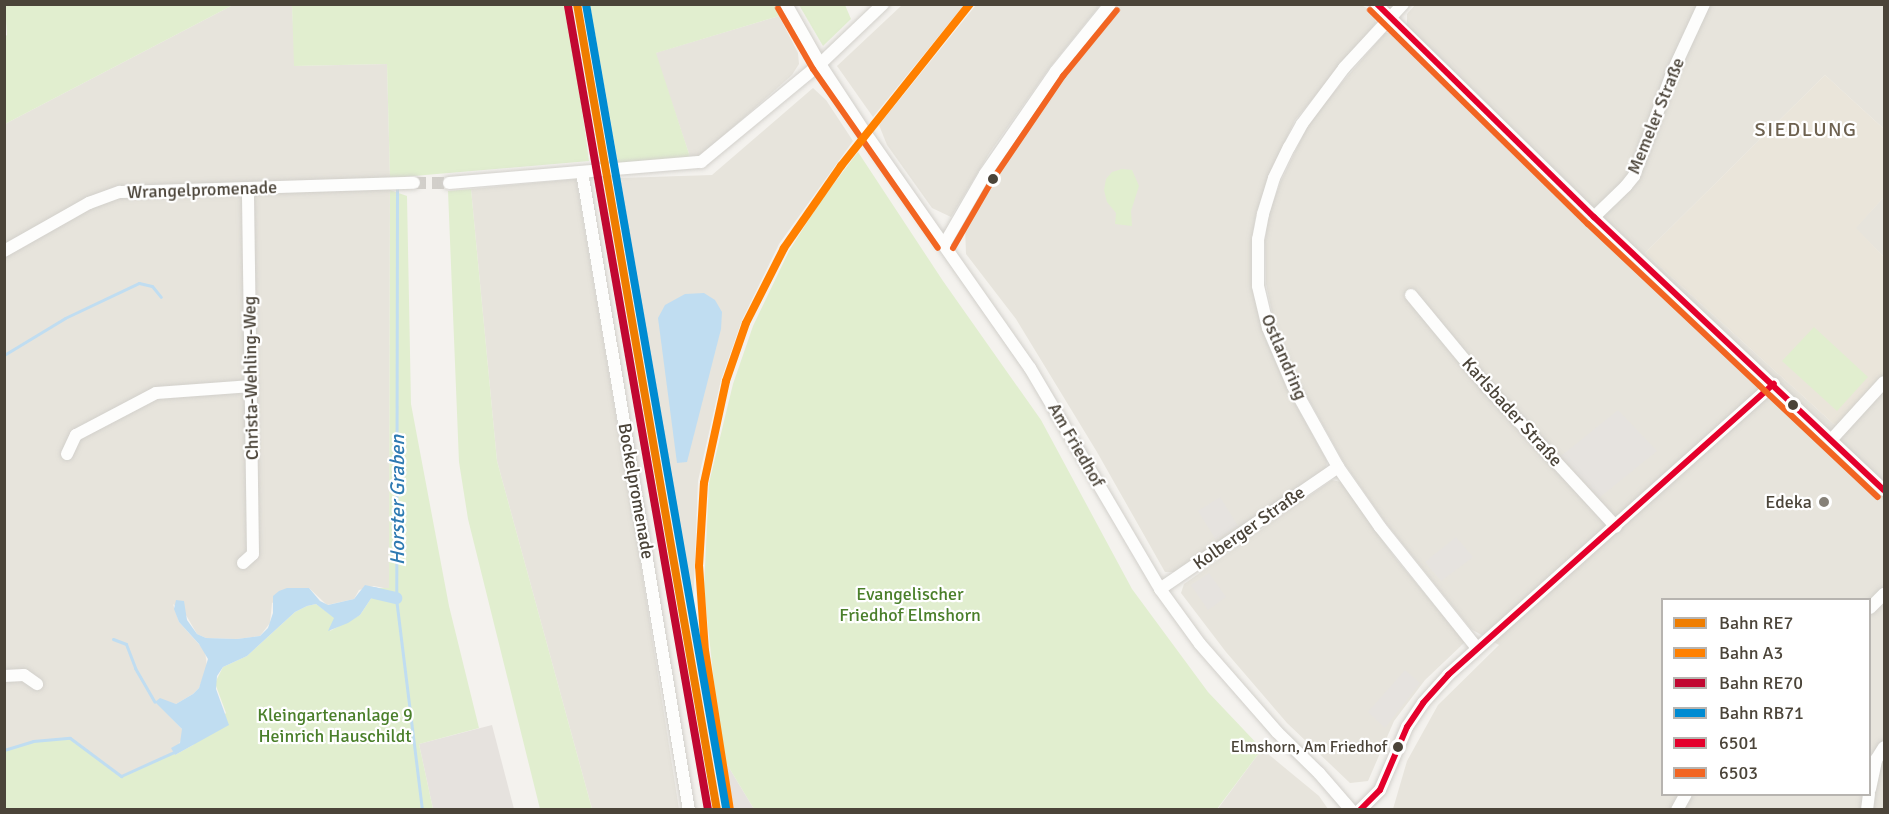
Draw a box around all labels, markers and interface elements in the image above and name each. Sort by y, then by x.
street label: Memeler Straße [1623,55,1689,177]
district label: SIEDLUNG [1755,117,1857,141]
unlabelled marker [987,173,999,185]
street label: Wrangelpromenade [127,177,277,203]
street label: Christa-Wehling-Weg [239,296,263,460]
street label: Ostlandring [1256,311,1312,403]
street label: Karlsbader Straße [1457,353,1567,471]
street label: Am Friedhof [1043,399,1109,491]
unlabelled marker [1787,399,1799,411]
street label: Bockelpromenade [613,421,659,561]
water label: Horster Graben [385,435,409,565]
street label: Kolberger Straße [1189,481,1309,575]
place label: Edeka [1765,491,1812,513]
marker: Edeka [1817,495,1831,509]
park label: Evangelischer Friedhof Elmshorn [839,584,981,626]
legend [1661,598,1871,796]
text: Bahn RE7 [1719,612,1793,634]
text: Bahn A3 [1719,642,1783,664]
text: Bahn RE70 [1719,672,1803,694]
text: Bahn RB71 [1719,702,1804,724]
park label: Kleingartenanlage 9 Heinrich Hauschildt [257,705,413,748]
text: 6501 [1719,732,1758,754]
place label: Elmshorn, Am Friedhof [1231,737,1387,757]
marker: Elmshorn, Am Friedhof [1392,741,1404,753]
text: 6503 [1719,762,1758,784]

